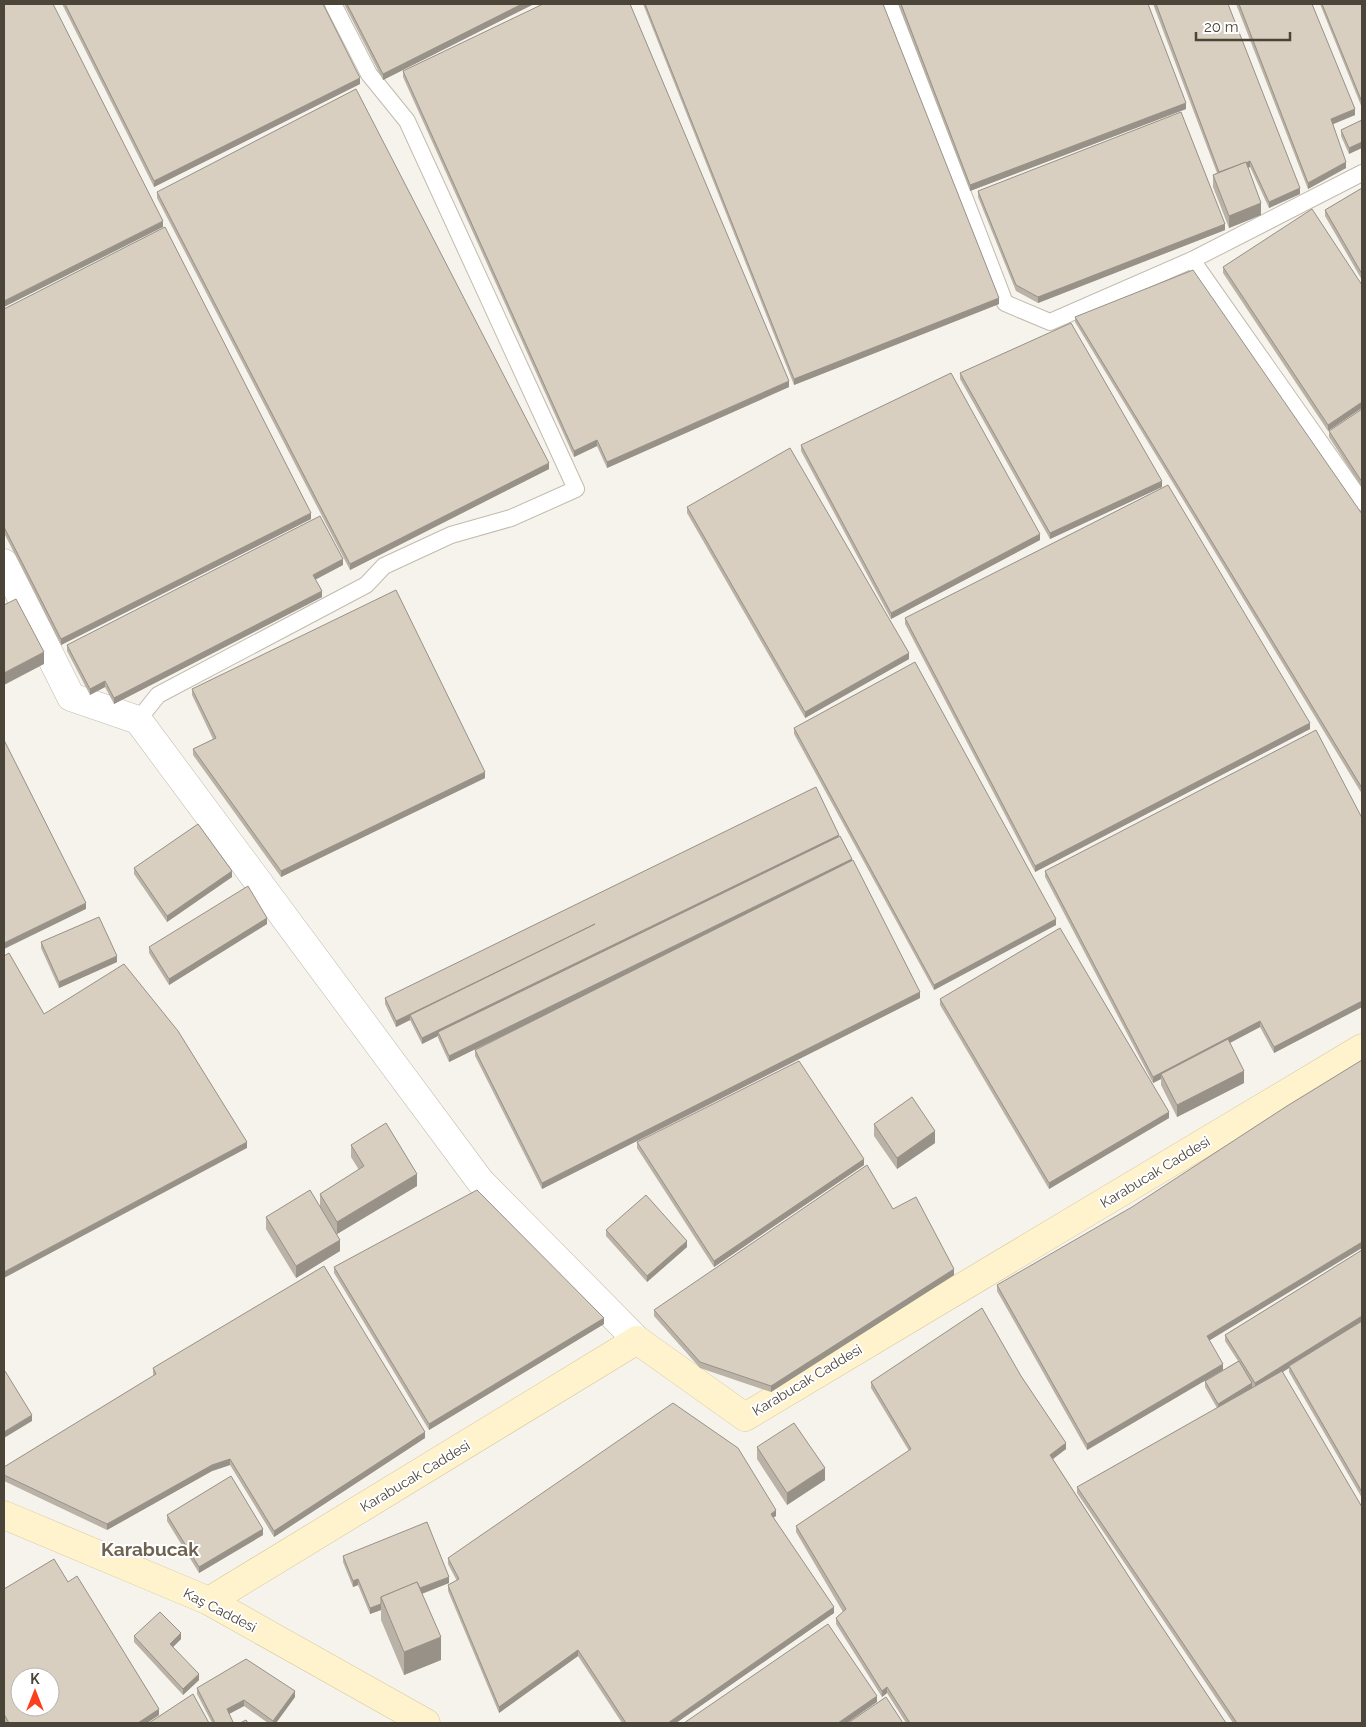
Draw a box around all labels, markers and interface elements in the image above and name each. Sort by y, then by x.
scale bar [1196,10,1290,42]
text: 20 m [1204,18,1239,36]
street label: Karabucak Caddesi [1097,1133,1213,1211]
street label: Karabucak Caddesi [749,1341,865,1419]
street label: Karabucak Caddesi [357,1437,473,1515]
district label: Karabucak [101,1538,199,1560]
street label: Kaş Caddesi [181,1585,259,1635]
north arrow [10,1667,60,1717]
text: K [30,1671,40,1687]

